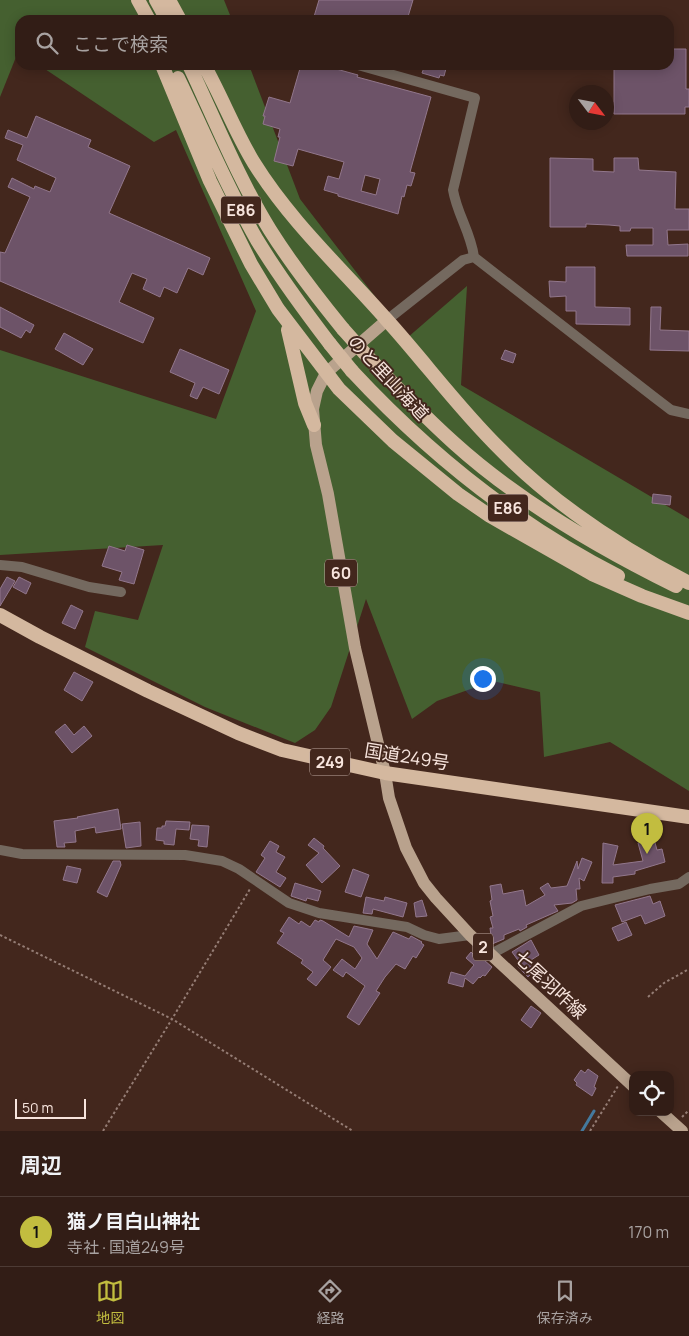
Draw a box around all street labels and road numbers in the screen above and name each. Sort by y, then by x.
road number: E86 [221,196,261,224]
street label: のと里山海道 [343,330,434,425]
road number: E86 [488,494,528,522]
road number: 60 [325,560,357,586]
street label: 国道249号 [363,737,451,775]
road number: 249 [310,749,350,776]
road number: 2 [473,934,493,960]
street label: 七尾羽咋線 [510,945,592,1024]

